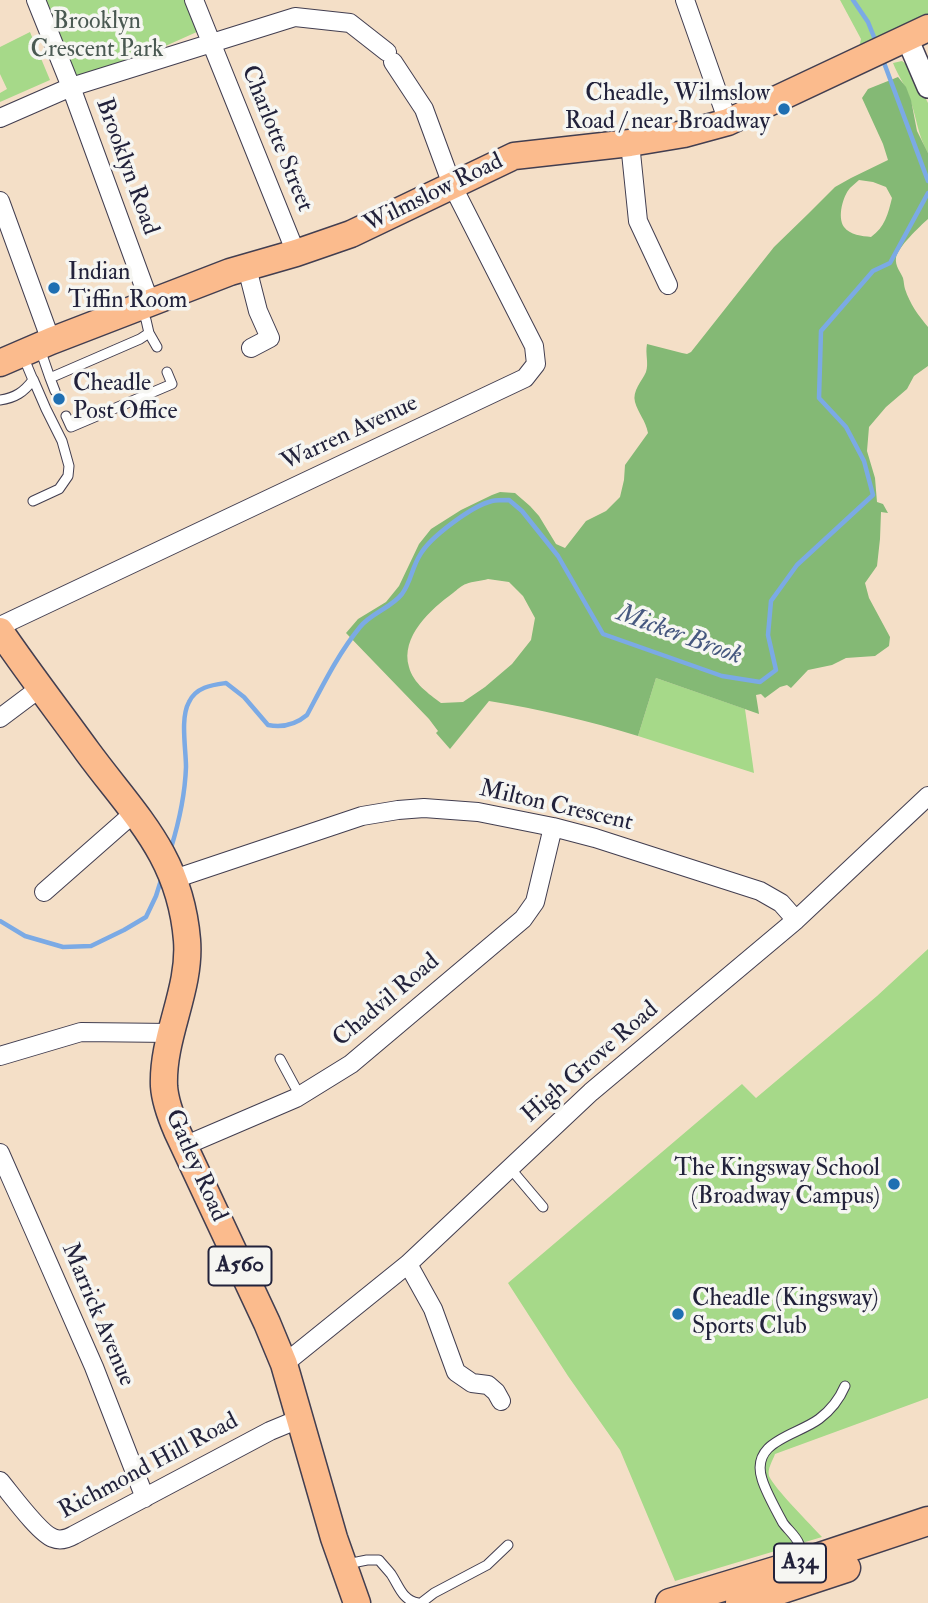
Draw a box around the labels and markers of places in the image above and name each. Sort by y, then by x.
place label: Cheadle, Wilmslow Road / near Broadway [565,81,770,137]
marker: Cheadle, Wilmslow Road / near Broadway [776,101,792,117]
place label: Indian Tiffin Room [68,260,187,316]
marker: Indian Tiffin Room [46,280,62,296]
place label: Cheadle Post Office [73,371,178,427]
marker: Cheadle Post Office [51,391,67,407]
place label: The Kingsway School (Broadway Campus) [674,1156,880,1212]
marker: The Kingsway School (Broadway Campus) [886,1176,902,1192]
place label: Cheadle (Kingsway) Sports Club [692,1286,879,1342]
marker: Cheadle (Kingsway) Sports Club [670,1306,686,1322]

